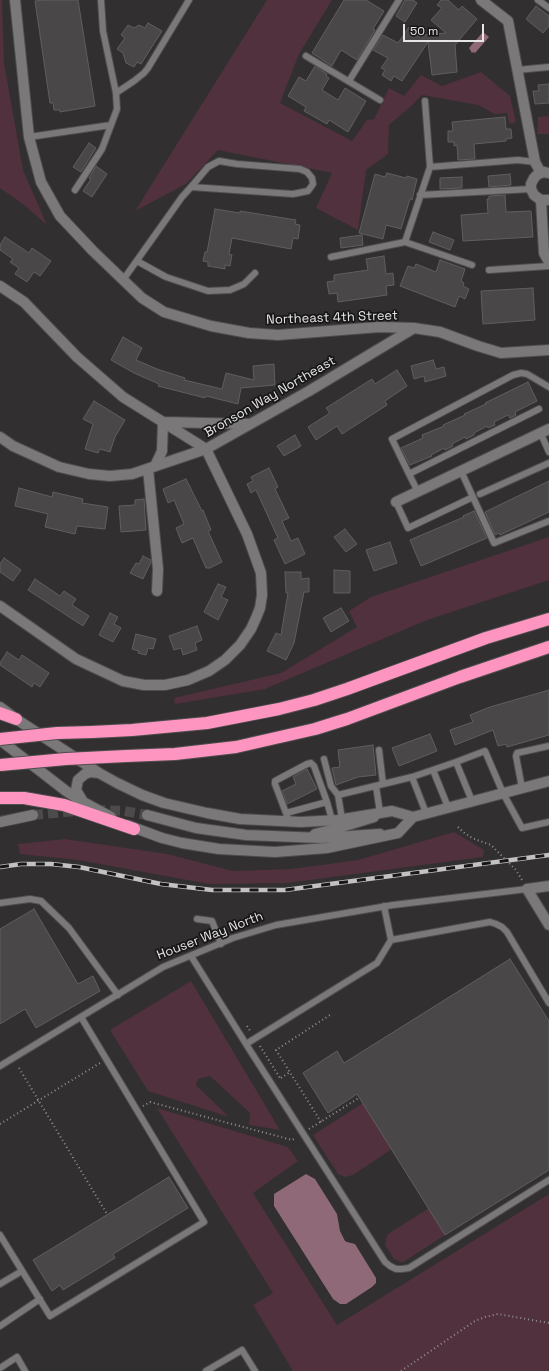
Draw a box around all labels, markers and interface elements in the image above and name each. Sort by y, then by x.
scale bar [405,16,486,42]
text: 50 m [410,23,438,39]
street label: Northeast 4th Street [266,308,398,328]
street label: Bronson Way Northeast [202,353,338,441]
street label: Houser Way North [155,909,265,963]

